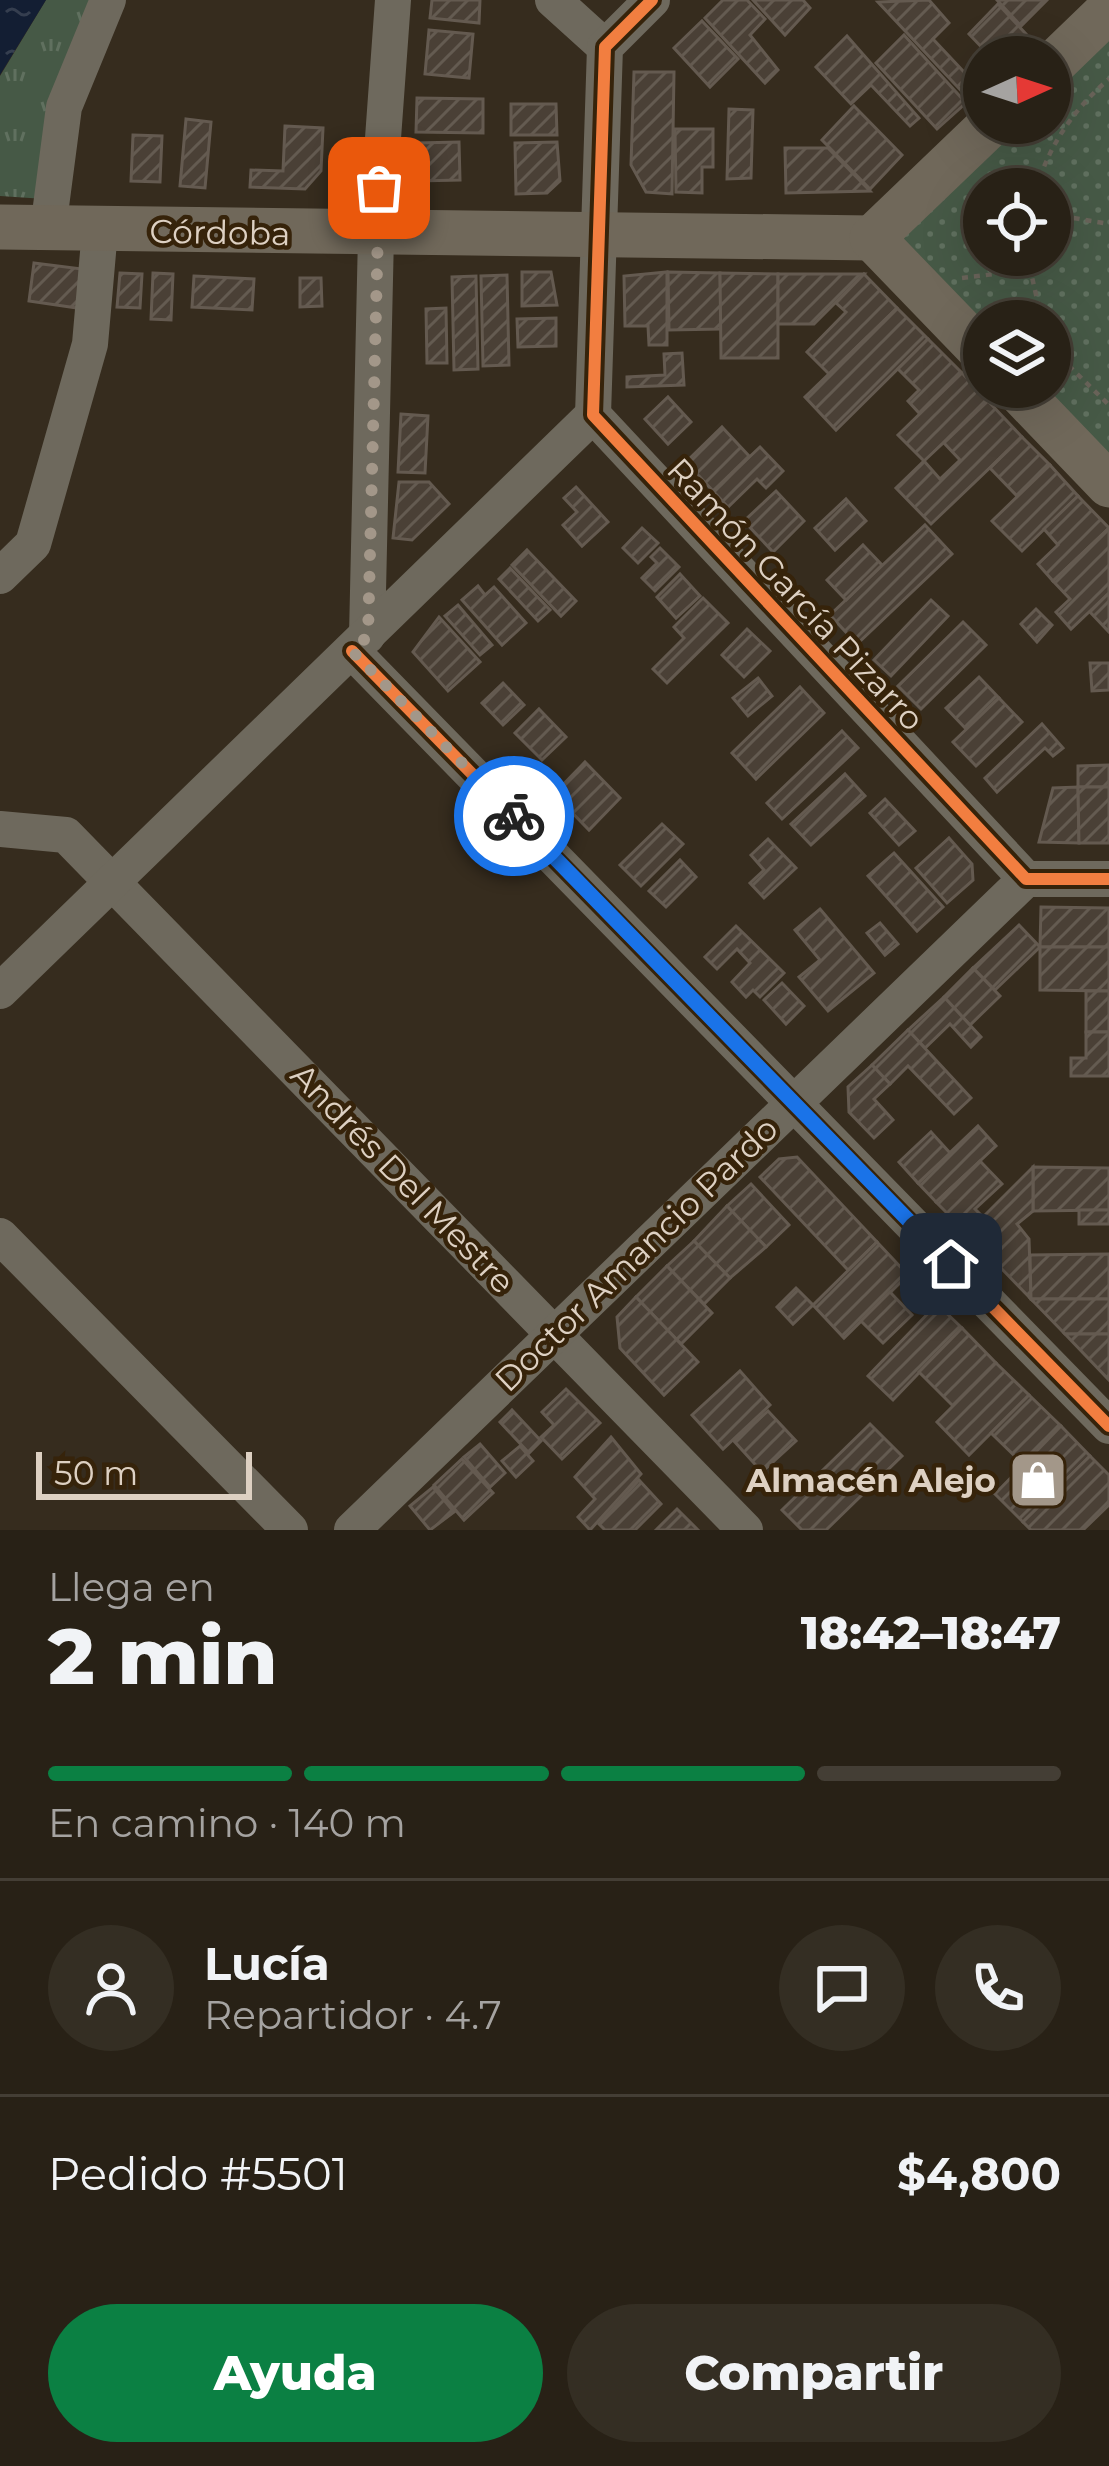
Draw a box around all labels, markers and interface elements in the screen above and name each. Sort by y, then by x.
north arrow [963,36,1071,144]
map controls [963,36,1071,408]
pin [328,137,430,239]
icon: bag [346,155,412,221]
button: locate [963,168,1071,276]
street label: Córdoba [149,211,291,253]
button: layers [963,300,1071,408]
street label: Ramón García Pizarro [659,449,933,739]
courier [454,756,574,876]
icon: bike [481,783,547,849]
street label: Andrés Del Mestre [283,1055,523,1301]
street label: Doctor Amancio Pardo [486,1108,786,1400]
pin [900,1213,1002,1315]
icon: home [918,1231,984,1297]
scale bar [36,1446,252,1499]
shop icon: Almacén Alejo [1007,1449,1069,1511]
text: 50 m [54,1453,138,1493]
place label: Almacén Alejo [745,1460,996,1500]
text: Llega en [48,1563,215,1611]
text: 18:42–18:47 [801,1605,1061,1660]
text: 2 min [48,1608,278,1704]
text: En camino · 140 m [48,1799,406,1847]
button: person [48,1925,174,2051]
button: chat [779,1925,905,2051]
button: phone [935,1925,1061,2051]
text: Lucía [204,1936,330,1991]
text: Repartidor · 4.7 [204,1991,502,2039]
text: Pedido #5501 [48,2146,348,2201]
text: $4,800 [897,2146,1061,2201]
button: Ayuda [48,2304,543,2442]
button: Compartir [567,2304,1061,2442]

